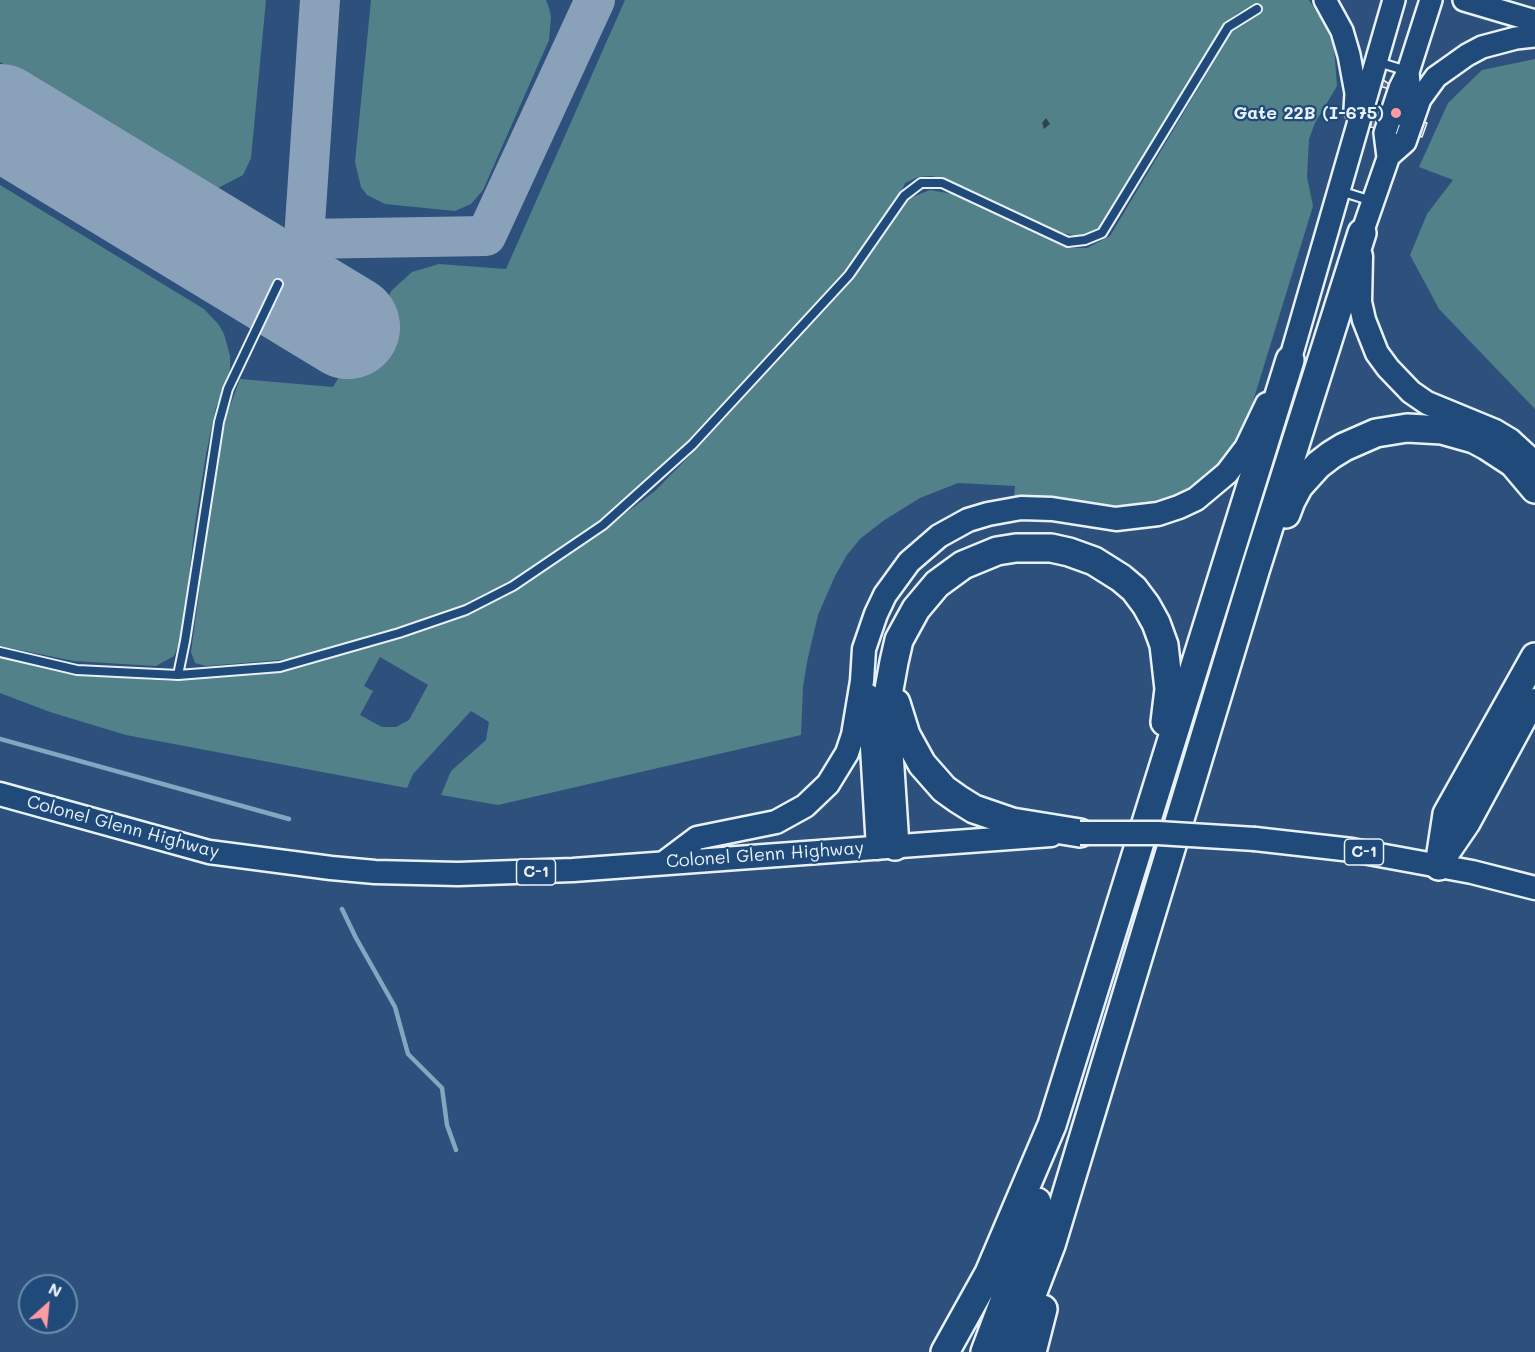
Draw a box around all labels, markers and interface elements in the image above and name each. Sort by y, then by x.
place label: Gate 22B (I-675) [1233,102,1384,124]
marker: Gate 22B (I-675) [1389,106,1403,120]
street label: Colonel Glenn Highway [24,791,222,863]
street label: Colonel Glenn Highway [665,837,865,873]
road number: C-1 [1344,839,1384,865]
road number: C-1 [516,859,556,885]
north arrow [18,1274,78,1334]
text: N [45,1277,66,1301]

